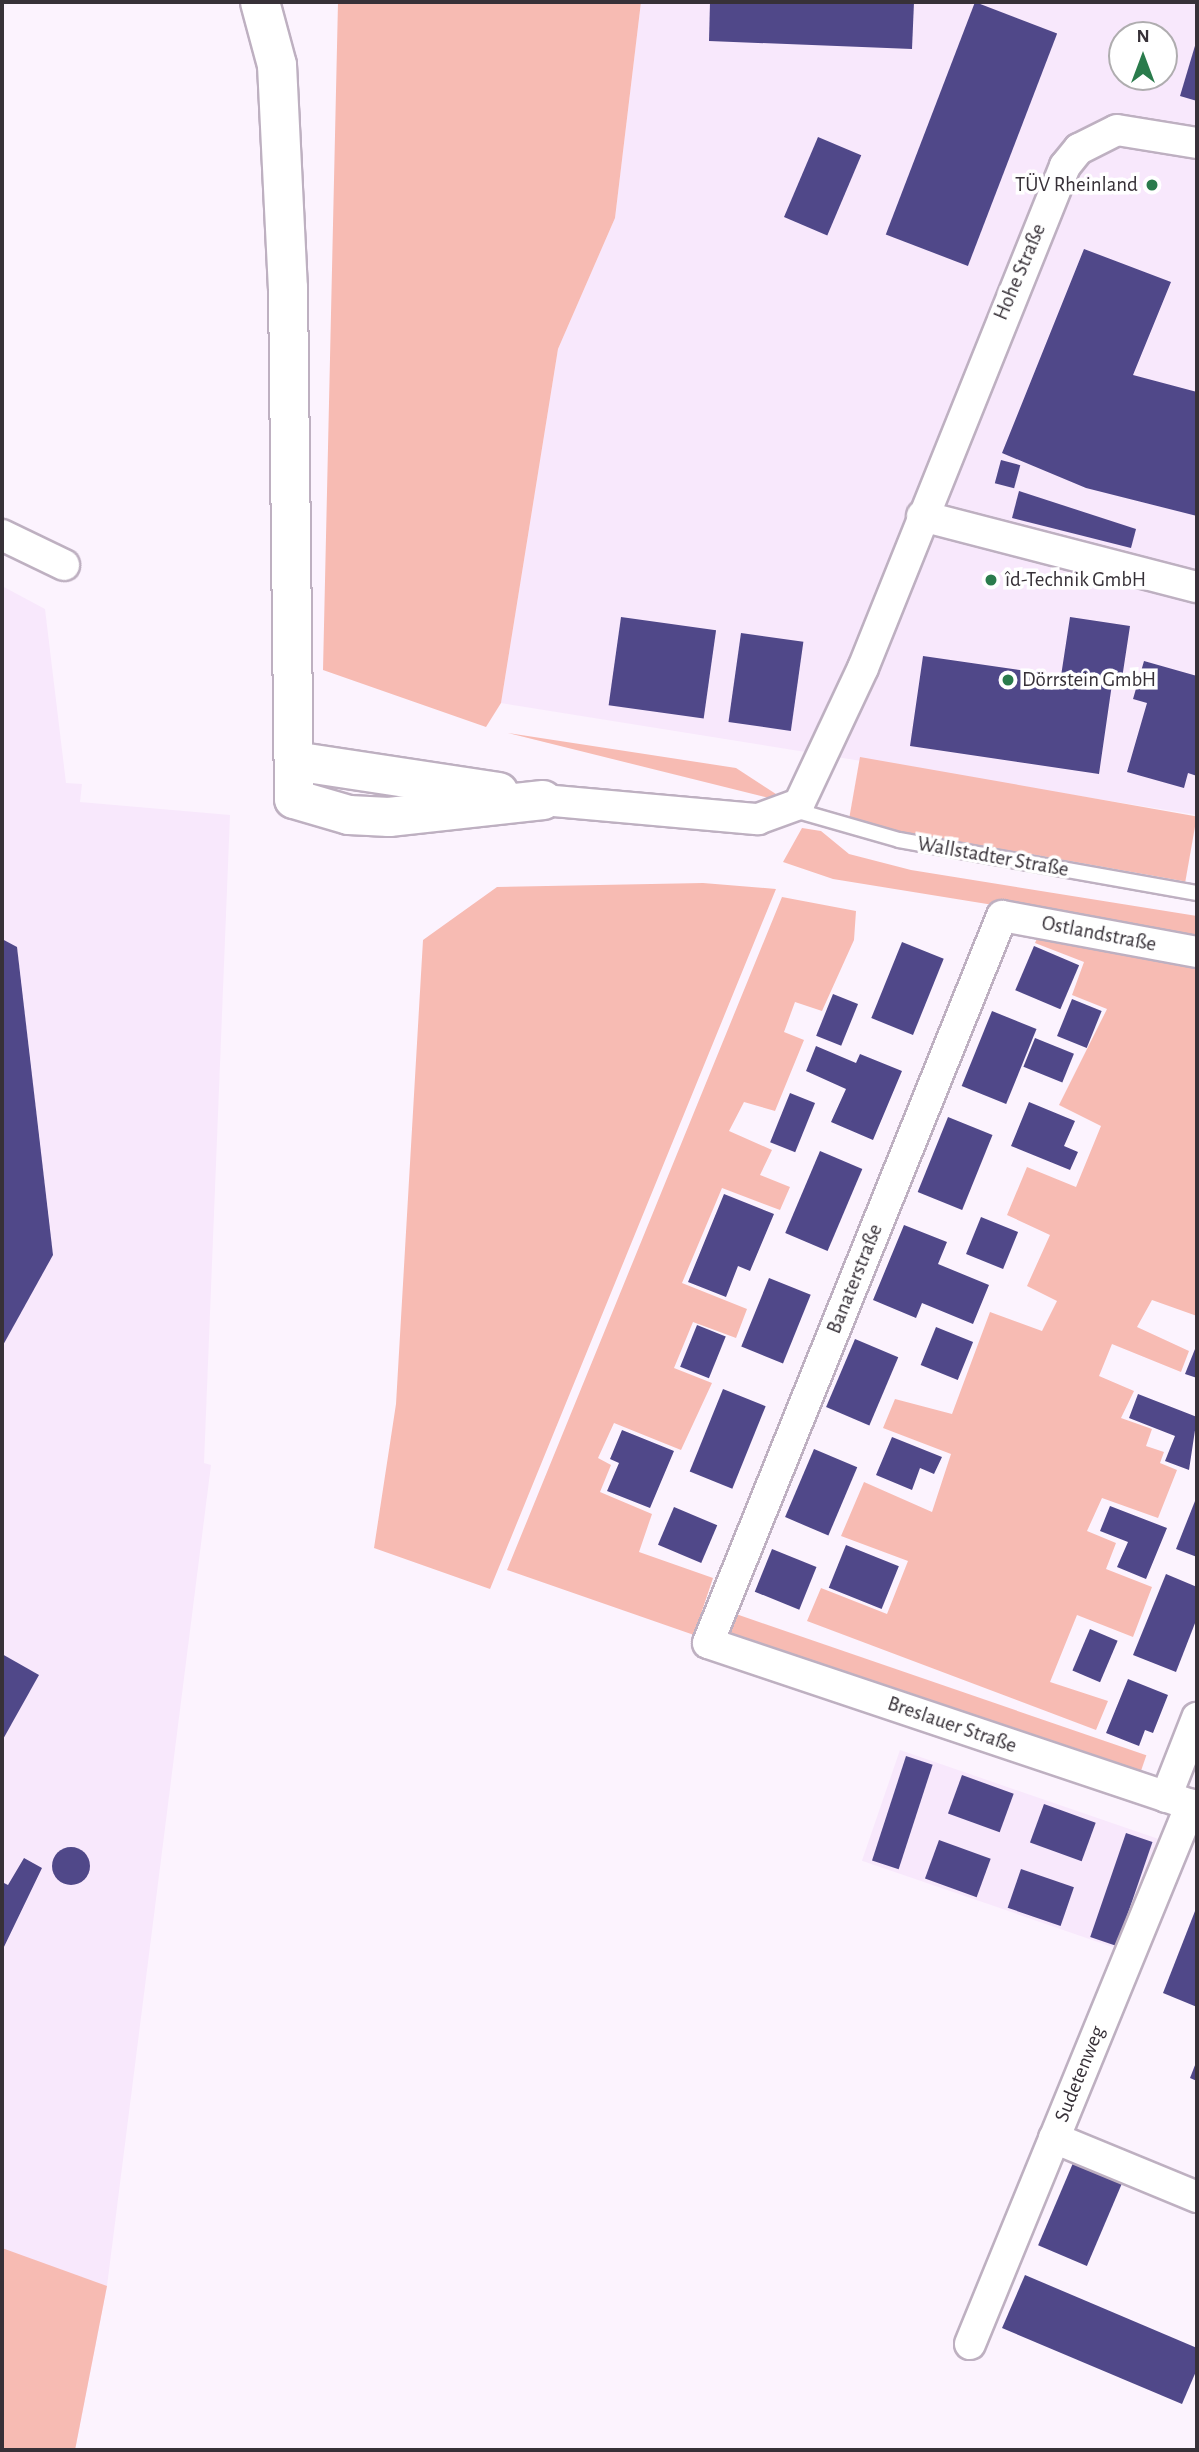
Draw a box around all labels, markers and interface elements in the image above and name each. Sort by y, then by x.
north arrow [1108,21,1178,91]
text: N [1136,27,1150,46]
place label: TÜV Rheinland [1015,172,1138,198]
marker: TÜV Rheinland [1144,177,1160,193]
street label: Hohe Straße [988,220,1052,324]
place label: îd-Technik GmbH [1005,567,1146,593]
marker: îd-Technik GmbH [983,572,999,588]
place label: Dörrstein GmbH [1022,667,1156,693]
marker: Dörrstein GmbH [1000,672,1016,688]
street label: Wallstadter Straße [915,831,1071,883]
street label: Ostlandstraße [1040,911,1158,957]
street label: Banaterstraße [822,1220,888,1338]
street label: Breslauer Straße [884,1691,1020,1759]
street label: Sudetenweg [1049,2022,1111,2126]

